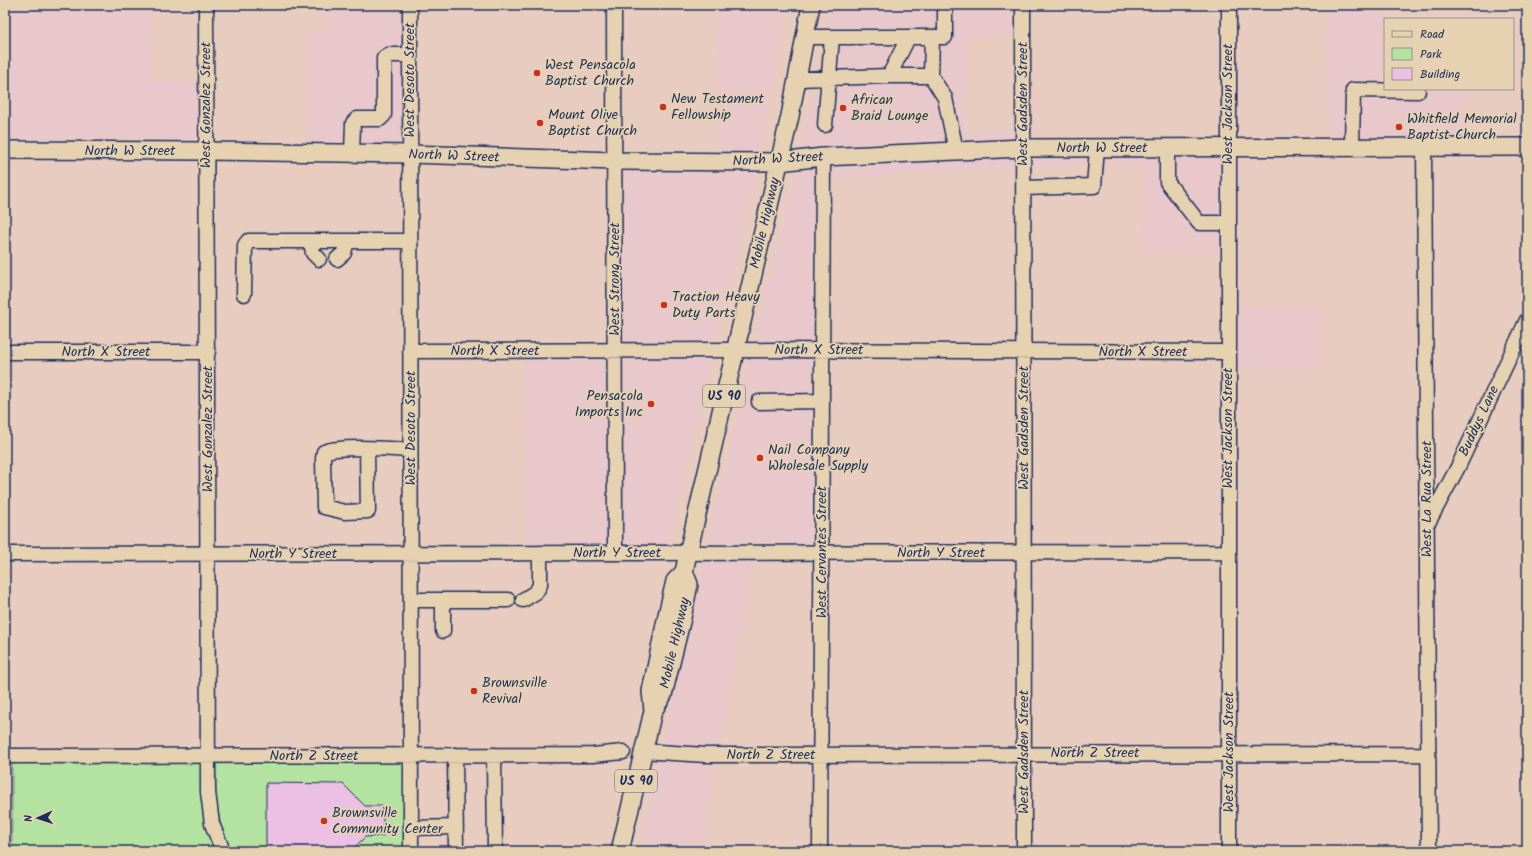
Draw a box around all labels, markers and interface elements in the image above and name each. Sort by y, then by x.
legend [1384,18,1514,90]
street label: West Desoto Street [399,22,421,137]
text: Road [1420,25,1445,44]
street label: West Gonzalez Street [195,41,217,168]
street label: West Gadsden Street [1012,41,1034,166]
street label: West Jackson Street [1217,43,1239,165]
text: Park [1420,45,1442,64]
place label: West Pensacola Baptist Church [545,54,636,92]
text: Building [1420,65,1460,84]
marker: West Pensacola Baptist Church [532,68,542,78]
place label: New Testament Fellowship [671,88,764,126]
place label: African Braid Lounge [851,89,929,127]
marker: New Testament Fellowship [658,102,668,112]
marker: African Braid Lounge [838,103,848,113]
place label: Mount Olive Baptist Church [548,104,637,142]
place label: Whitfield Memorial Baptist Church [1407,108,1517,146]
marker: Mount Olive Baptist Church [535,118,545,128]
marker: Whitfield Memorial Baptist Church [1394,122,1404,132]
street label: North W Street [1056,137,1148,159]
street label: North W Street [84,140,176,162]
street label: North W Street [408,143,500,169]
street label: North W Street [732,146,825,172]
street label: Mobile Highway [744,175,786,271]
street label: West Strong Street [604,222,626,336]
place label: Traction Heavy Duty Parts [672,286,760,324]
marker: Traction Heavy Duty Parts [659,300,669,310]
street label: North X Street [775,339,864,361]
street label: North X Street [451,340,540,362]
street label: North X Street [62,341,151,363]
street label: North X Street [1099,341,1188,363]
street label: West Gonzalez Street [197,365,219,492]
street label: West Gadsden Street [1013,365,1035,490]
street label: West Jackson Street [1217,367,1239,489]
street label: West Desoto Street [400,370,422,485]
street label: Buddys Lane [1453,381,1505,460]
place label: Pensacola Imports Inc [575,385,643,423]
road number: US 90 [703,385,745,407]
marker: Pensacola Imports Inc [646,399,656,409]
place label: Nail Company Wholesale Supply [768,439,868,477]
street label: West La Rua Street [1416,440,1438,557]
marker: Nail Company Wholesale Supply [755,453,765,463]
street label: West Cervantes Street [811,485,833,618]
street label: North Y Street [573,542,662,564]
street label: North Y Street [897,542,986,564]
street label: North Y Street [249,543,338,565]
street label: Mobile Highway [654,595,696,691]
place label: Brownsville Revival [482,672,548,710]
marker: Brownsville Revival [469,686,479,696]
street label: West Gadsden Street [1013,689,1035,814]
street label: West Jackson Street [1218,691,1240,813]
street label: North Z Street [1051,742,1140,764]
street label: North Z Street [727,744,816,766]
street label: North Z Street [270,745,359,767]
road number: US 90 [615,770,657,792]
north arrow [18,798,58,838]
place label: Brownsville Community Center [332,802,444,840]
text: N [20,814,38,822]
marker: Brownsville Community Center [319,816,329,826]

